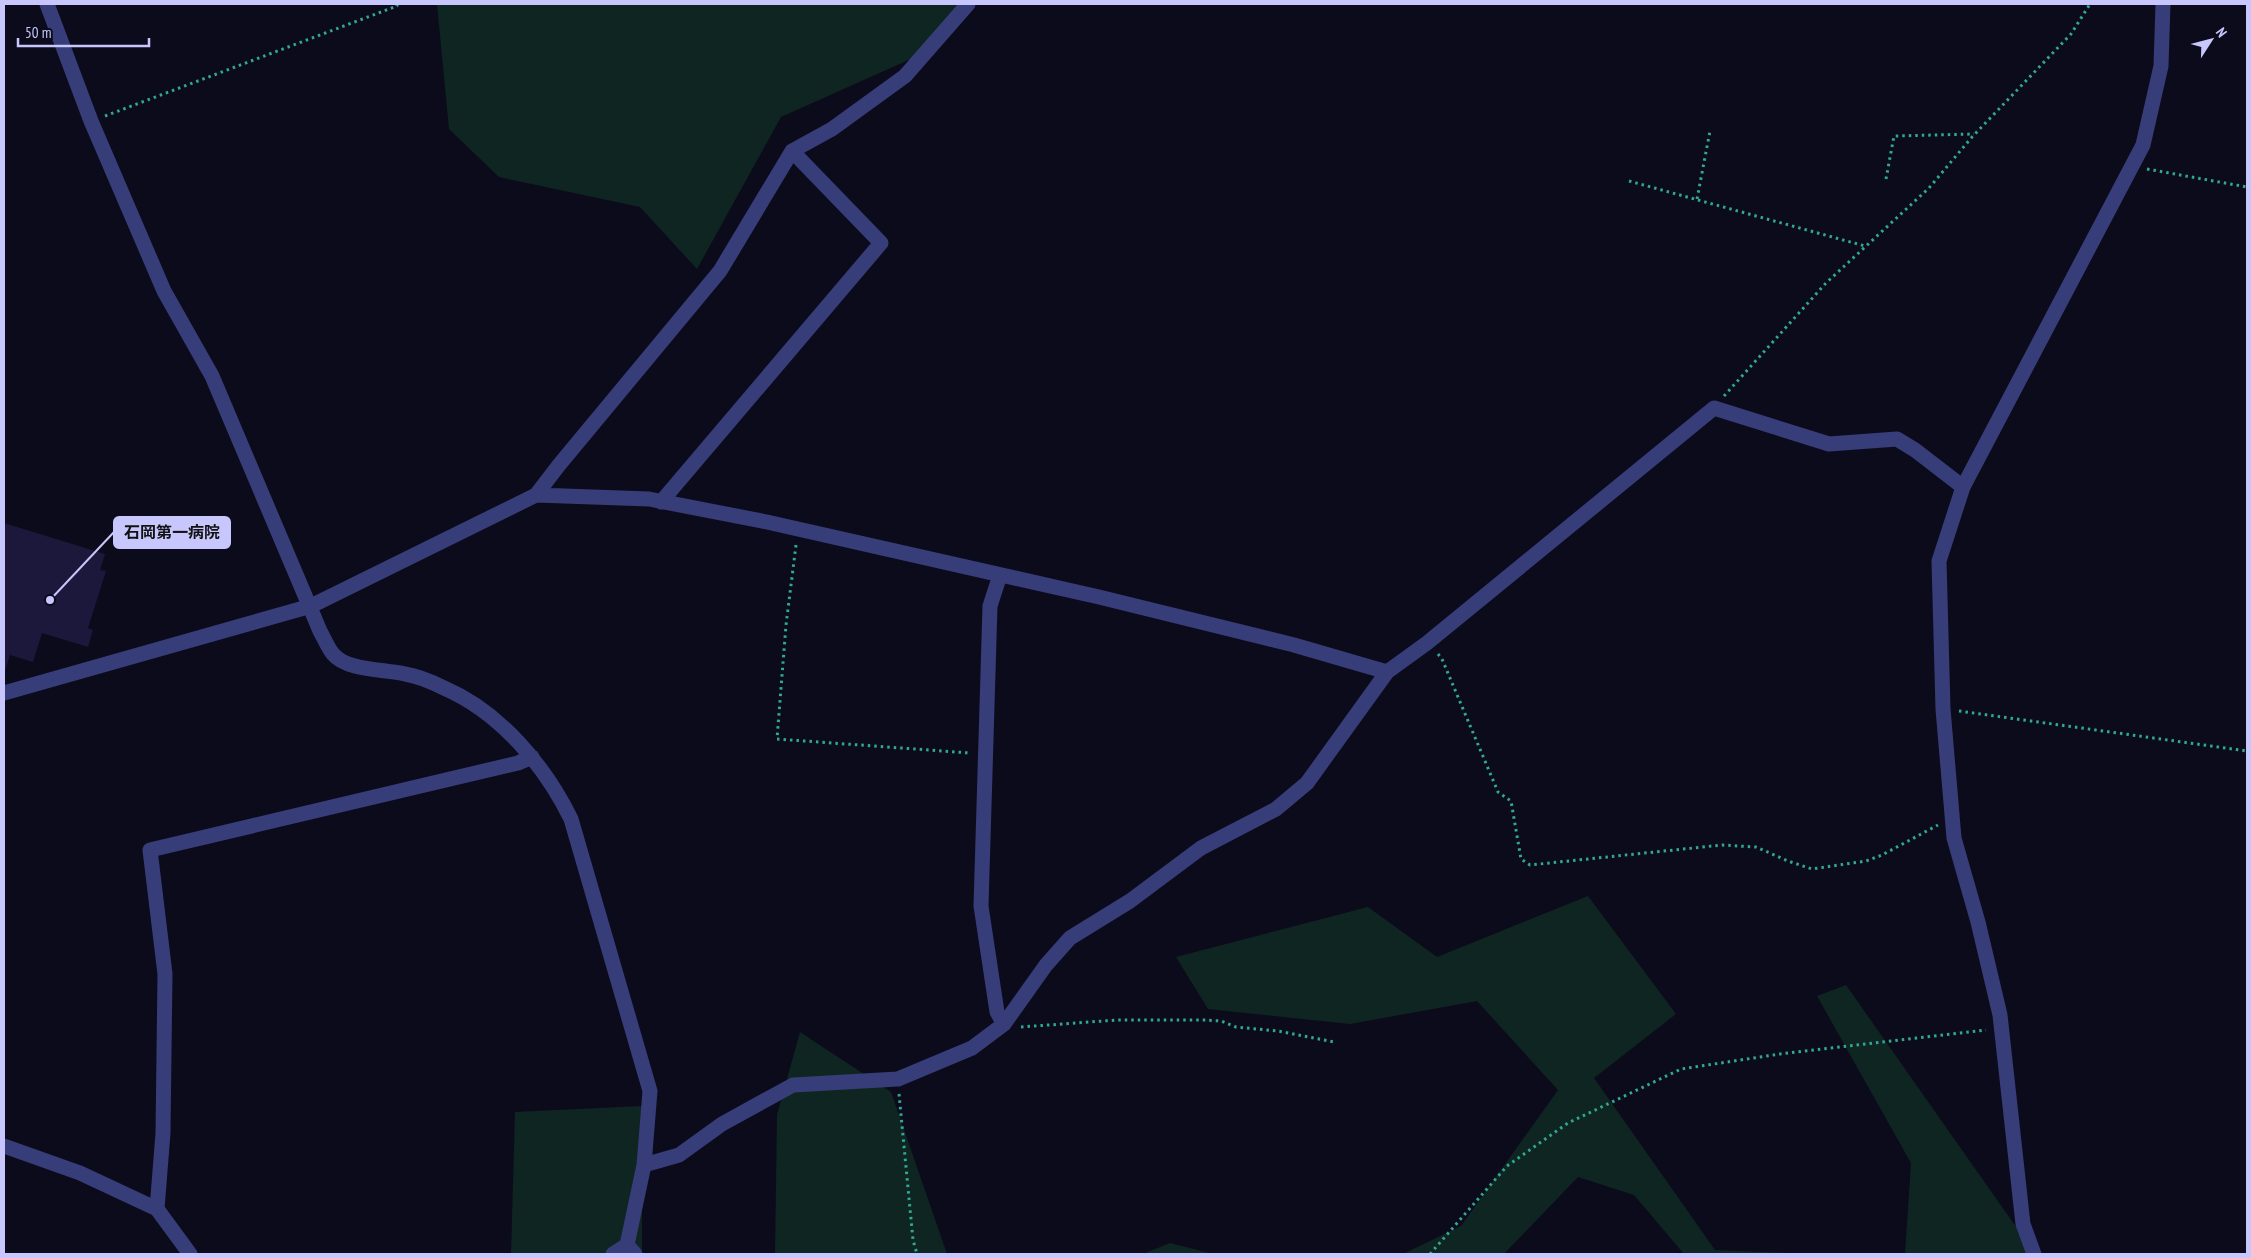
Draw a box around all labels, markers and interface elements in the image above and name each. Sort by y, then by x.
scale bar [18,15,149,47]
north arrow [2186,15,2236,65]
text: 50 m [25,23,51,42]
text: N [2212,24,2231,41]
callout: 石岡第一病院 [114,517,230,548]
text: 石岡第一病院 [124,522,220,542]

